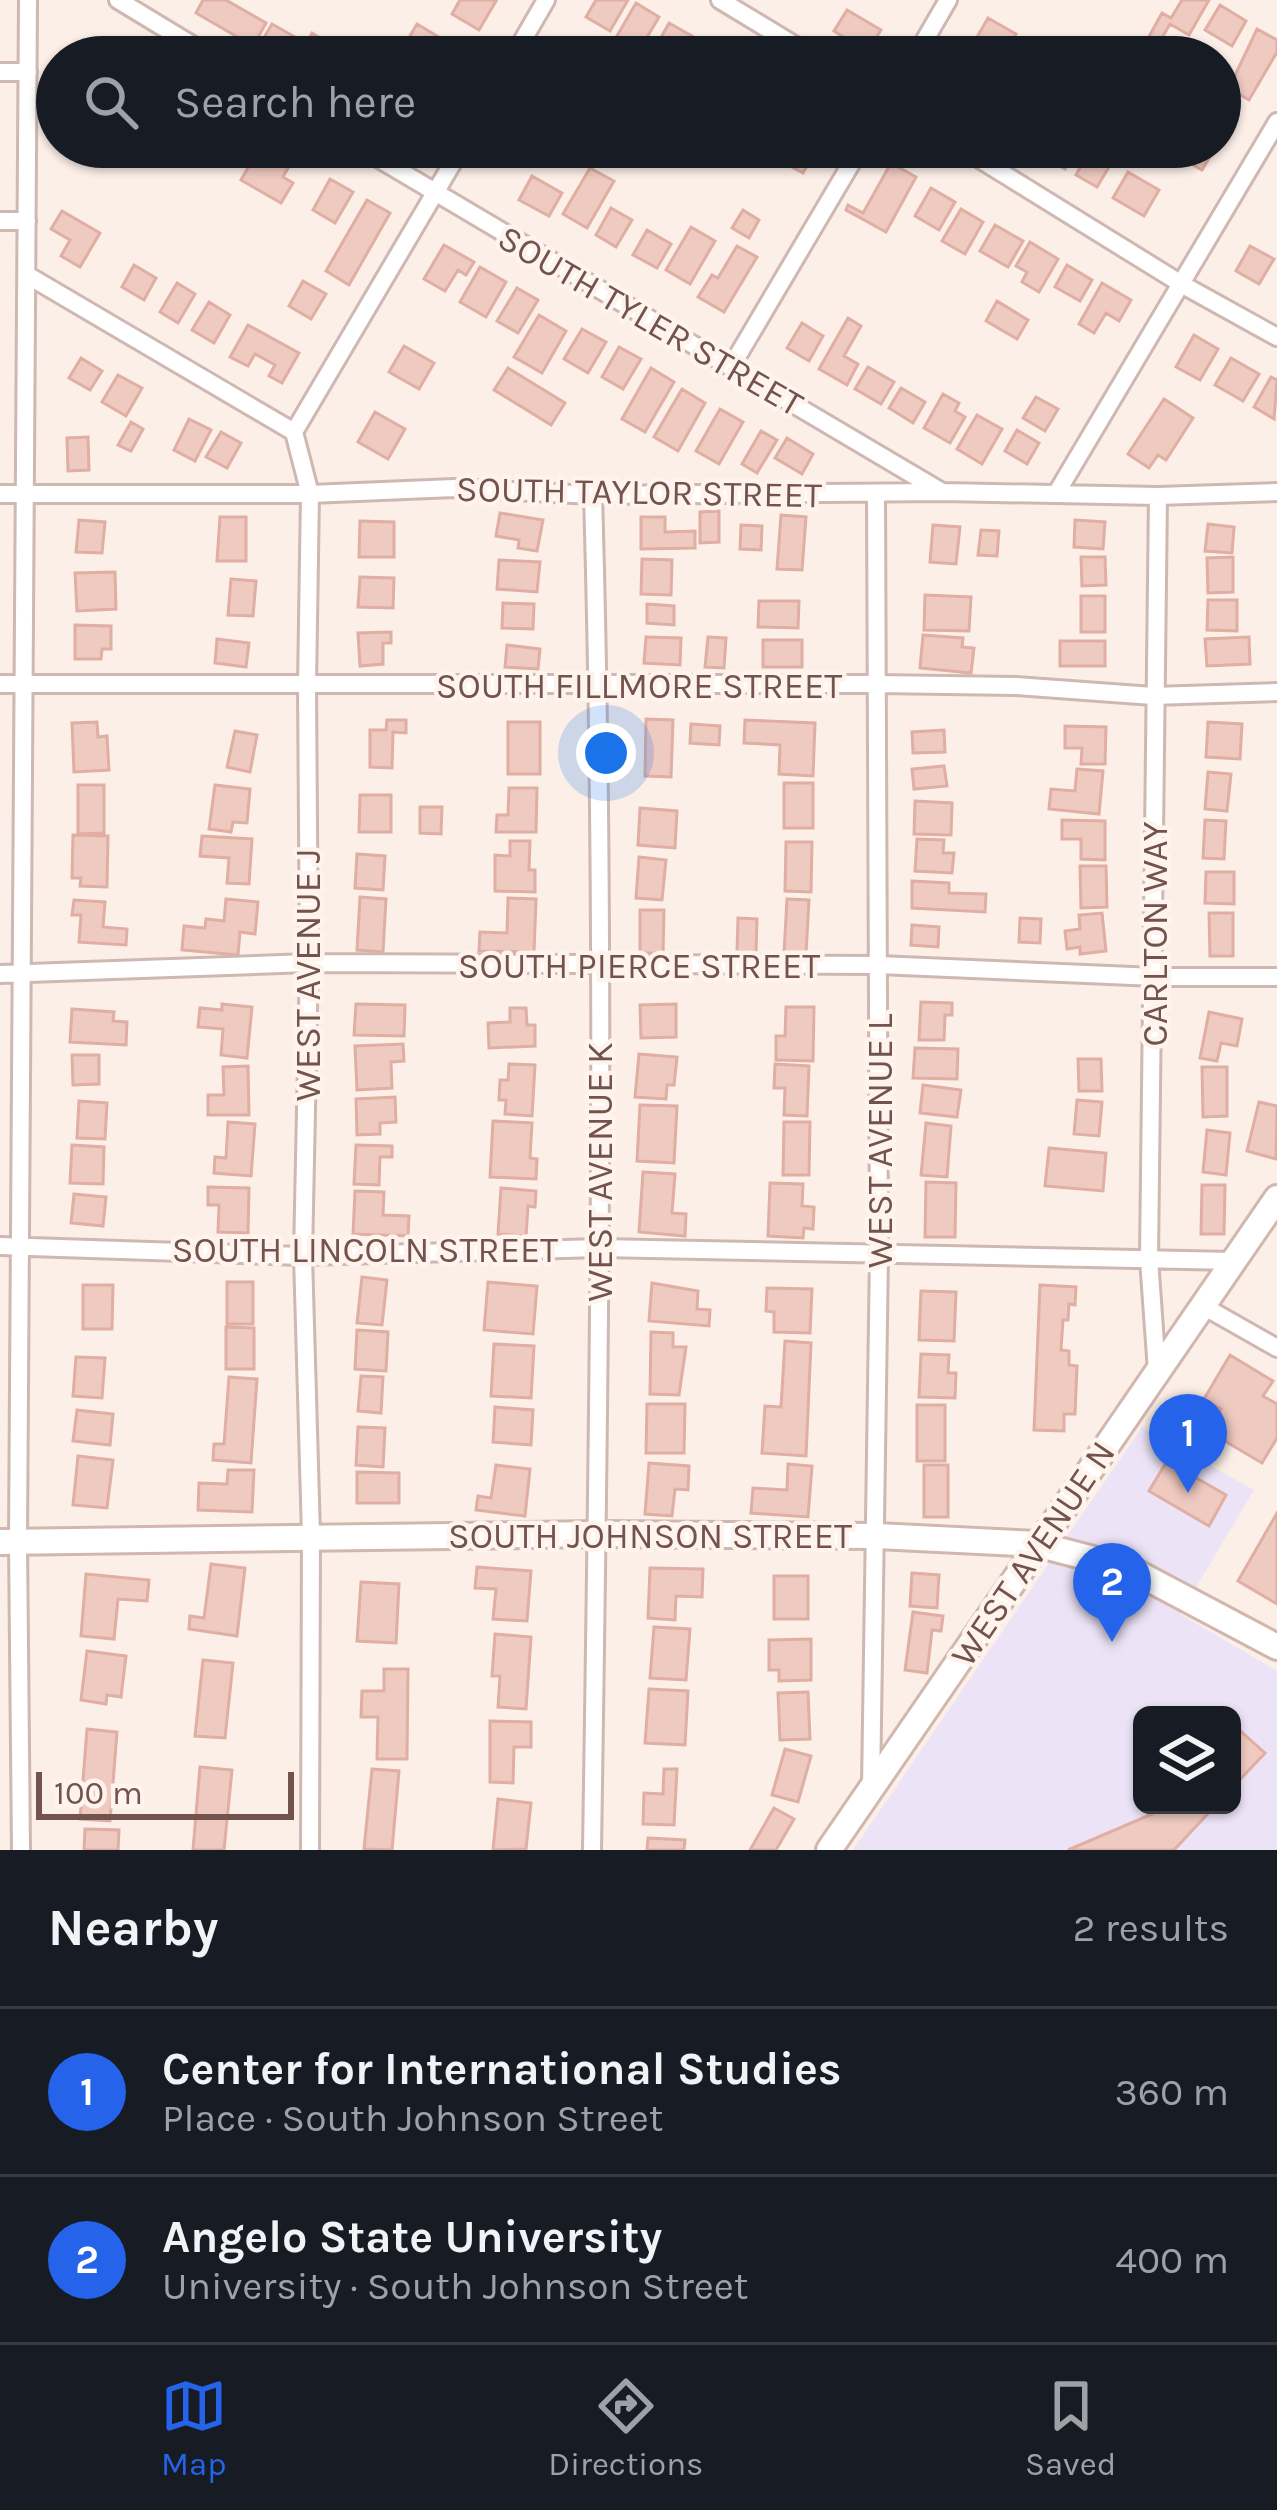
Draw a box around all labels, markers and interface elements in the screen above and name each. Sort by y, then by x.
search box [36,36,1241,168]
icon: search [78,69,144,135]
text: Search here [174,76,416,128]
street label: SOUTH TYLER STREET [491,216,810,425]
street label: SOUTH TAYLOR STREET [456,468,822,516]
street label: SOUTH FILLMORE STREET [436,665,842,707]
your location [576,723,636,783]
street label: CARLTON WAY [1134,821,1176,1046]
street label: WEST AVENUE J [287,849,329,1101]
street label: SOUTH PIERCE STREET [458,945,820,987]
street label: WEST AVENUE L [859,1014,901,1268]
street label: WEST AVENUE K [579,1042,621,1302]
street label: SOUTH LINCOLN STREET [172,1229,558,1271]
pin: 1 [1149,1394,1227,1493]
street label: WEST AVENUE N [942,1433,1124,1674]
street label: SOUTH JOHNSON STREET [448,1515,852,1557]
pin: 2 [1073,1543,1151,1642]
map controls [1133,1706,1241,1814]
button: layers [1133,1706,1241,1814]
scale bar [36,1766,294,1819]
text: 100 m [54,1774,143,1812]
text: Nearby [48,1898,218,1958]
text: 2 results [1073,1905,1229,1951]
text: Center for International Studies [162,2043,842,2095]
text: 1 [80,2069,94,2115]
text: 360 m [1115,2069,1229,2115]
text: Place · South Johnson Street [162,2095,663,2141]
text: Angelo State University [162,2211,662,2263]
text: 2 [75,2237,99,2283]
text: 400 m [1115,2237,1229,2283]
text: University · South Johnson Street [162,2263,749,2309]
tab: Map [161,2373,227,2483]
tab: Directions [548,2373,703,2483]
tab: Saved [1025,2373,1116,2483]

